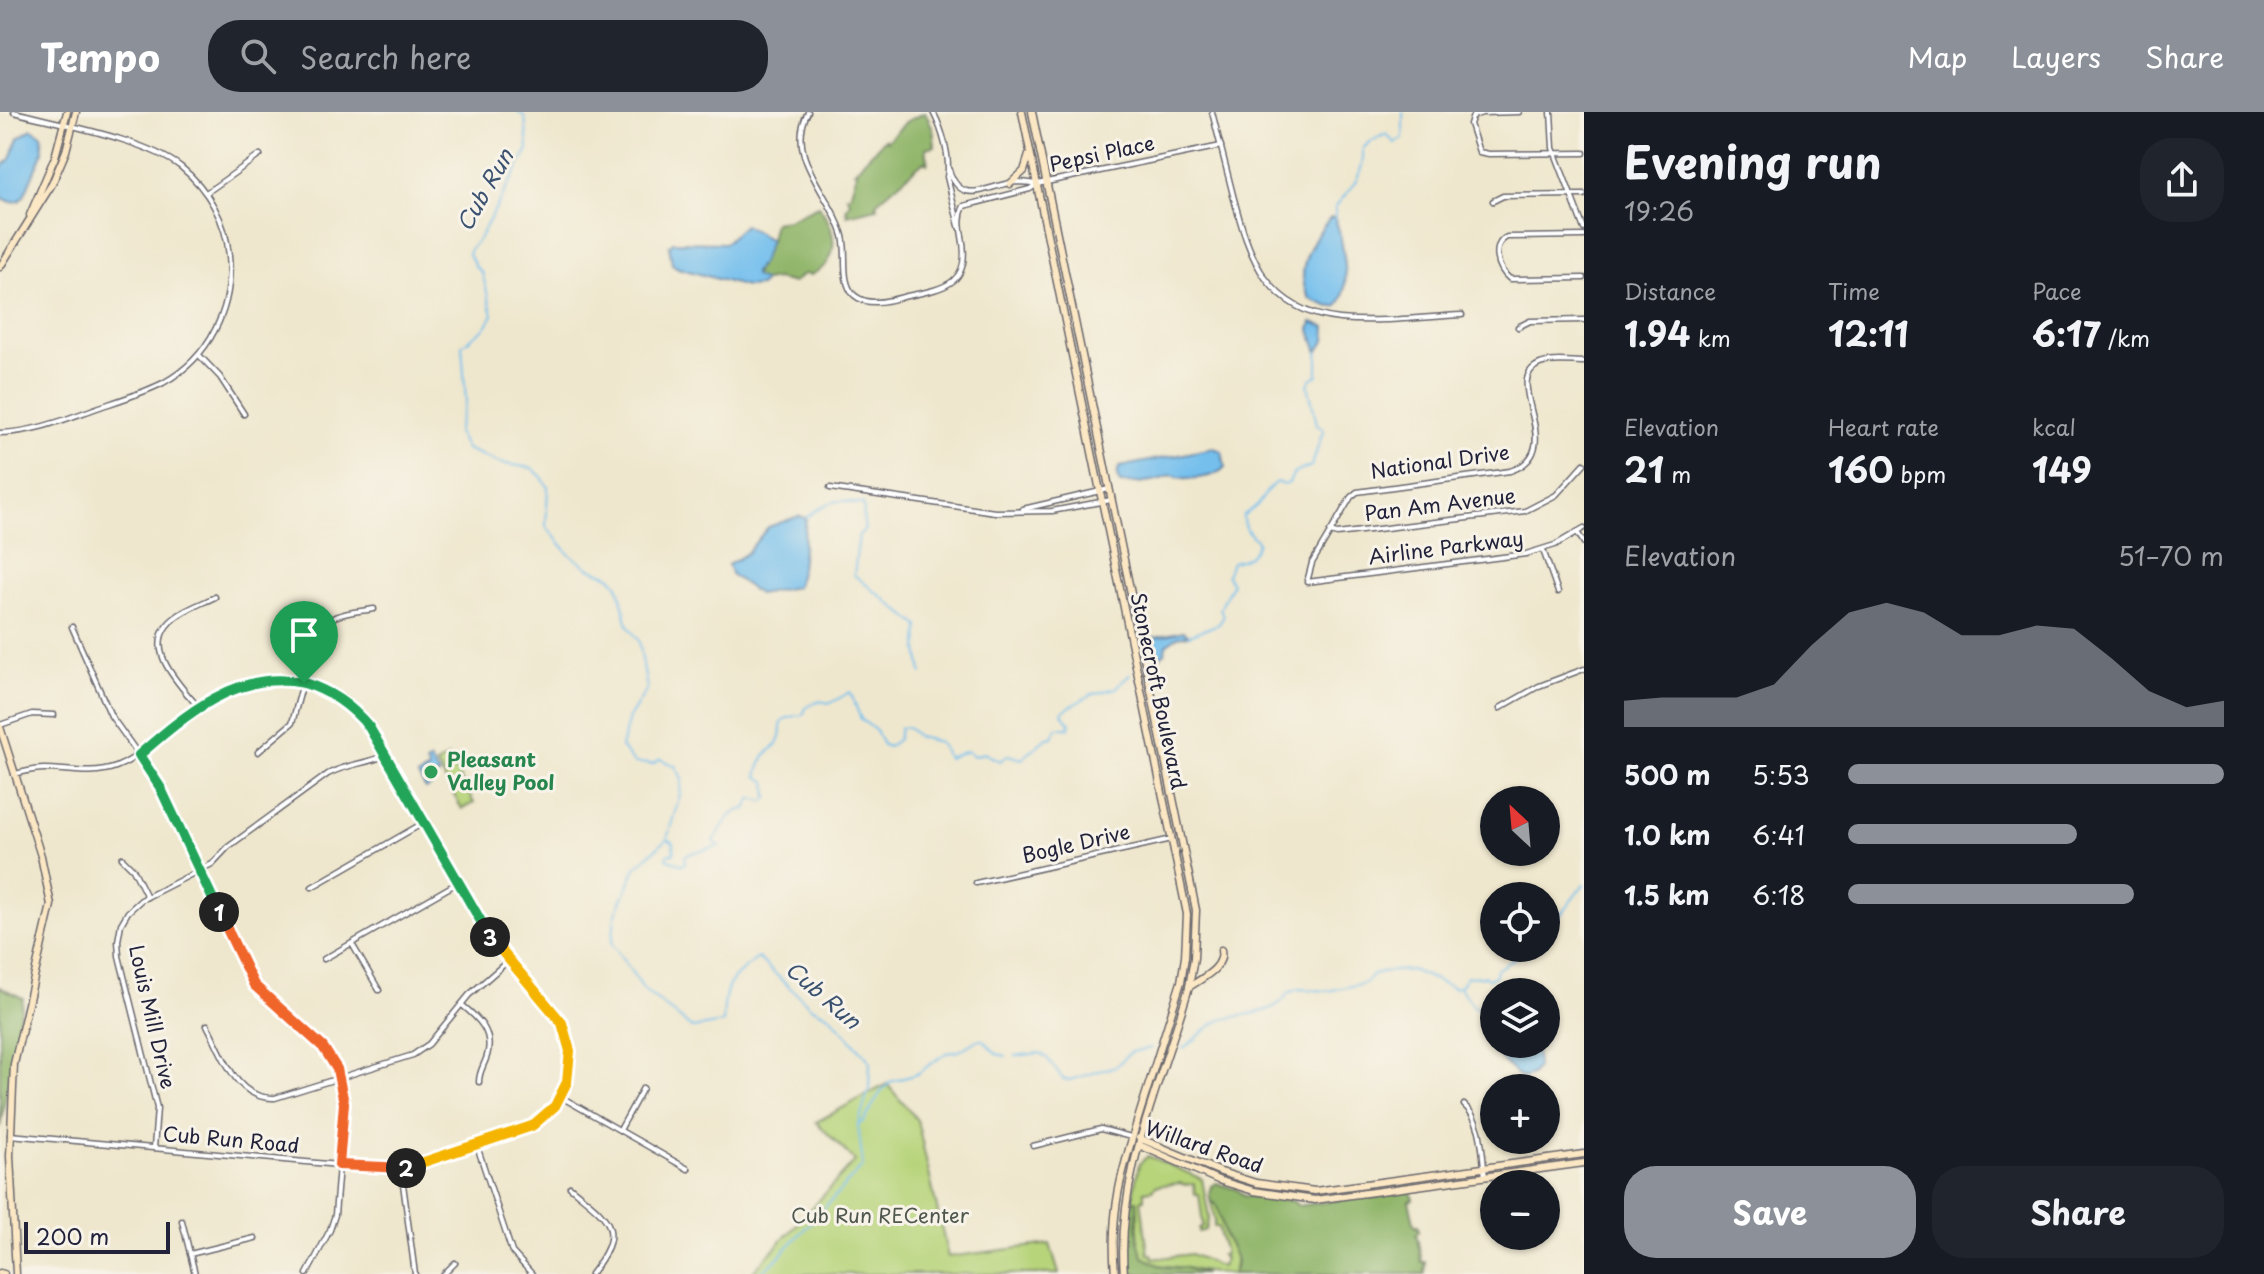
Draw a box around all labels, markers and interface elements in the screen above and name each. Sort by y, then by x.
search box [208,20,768,92]
text: Tempo [40,28,160,85]
icon: search [236,34,280,78]
text: Search here [300,34,472,79]
text: Map [1907,35,1967,78]
text: Layers [2011,35,2101,78]
text: Share [2145,35,2224,78]
street label: Pepsi Place [1046,127,1157,179]
text: Evening run [1624,128,1882,194]
button: share [2140,138,2224,222]
water label: Cub Run [447,141,521,236]
text: 19:26 [1624,191,1694,230]
text: Distance [1624,274,1716,307]
text: Time [1828,274,1880,307]
text: Pace [2032,274,2082,307]
text: 1.94 [1624,307,1690,359]
text: 12:11 [1828,307,1909,359]
text: 6:17 [2032,307,2101,359]
text: km [1690,321,1731,354]
text: /km [2101,321,2150,354]
text: Elevation [1624,410,1719,443]
text: Heart rate [1828,410,1939,443]
text: kcal [2032,410,2076,443]
street label: National Drive [1369,436,1511,486]
text: 21 [1624,443,1664,495]
text: 160 [1828,443,1893,495]
text: 149 [2032,443,2092,495]
text: m [1664,457,1691,490]
text: bpm [1893,457,1946,490]
street label: Pan Am Avenue [1363,480,1517,528]
street label: Airline Parkway [1367,523,1525,571]
text: Elevation [1624,536,1736,575]
text: 51–70 m [2118,536,2224,575]
street label: Stonecroft Boulevard [1123,590,1195,792]
pin [270,601,338,683]
icon: arrive [282,613,326,657]
place label: Pleasant Valley Pool [447,744,554,797]
text: 500 m [1624,755,1710,794]
text: 5:53 [1752,755,1810,794]
marker: Pleasant Valley Pool [422,763,440,781]
north arrow [1480,786,1560,866]
map controls [1480,786,1560,1250]
text: 1.0 km [1624,815,1711,854]
text: 6:41 [1752,815,1805,854]
street label: Bogle Drive [1019,816,1133,870]
text: 1.5 km [1624,875,1710,914]
text: 6:18 [1752,875,1806,914]
button: locate [1480,882,1560,962]
pin: 1 [199,892,239,932]
text: 1 [214,895,224,928]
pin: 3 [470,917,510,957]
text: 3 [483,920,497,953]
street label: Louis Mill Drive [122,942,184,1092]
water label: Cub Run [779,952,870,1037]
button: layers [1480,978,1560,1058]
button: + [1480,1074,1560,1154]
street label: Willard Road [1141,1112,1267,1180]
street label: Cub Run Road [162,1118,301,1160]
pin: 2 [386,1148,426,1188]
text: 2 [398,1151,414,1184]
button: Save [1624,1166,1916,1258]
button: Share [1932,1166,2224,1258]
button: − [1480,1170,1560,1250]
park label: Cub Run RECenter [791,1200,970,1230]
scale bar [24,1218,170,1254]
text: 200 m [36,1219,109,1252]

